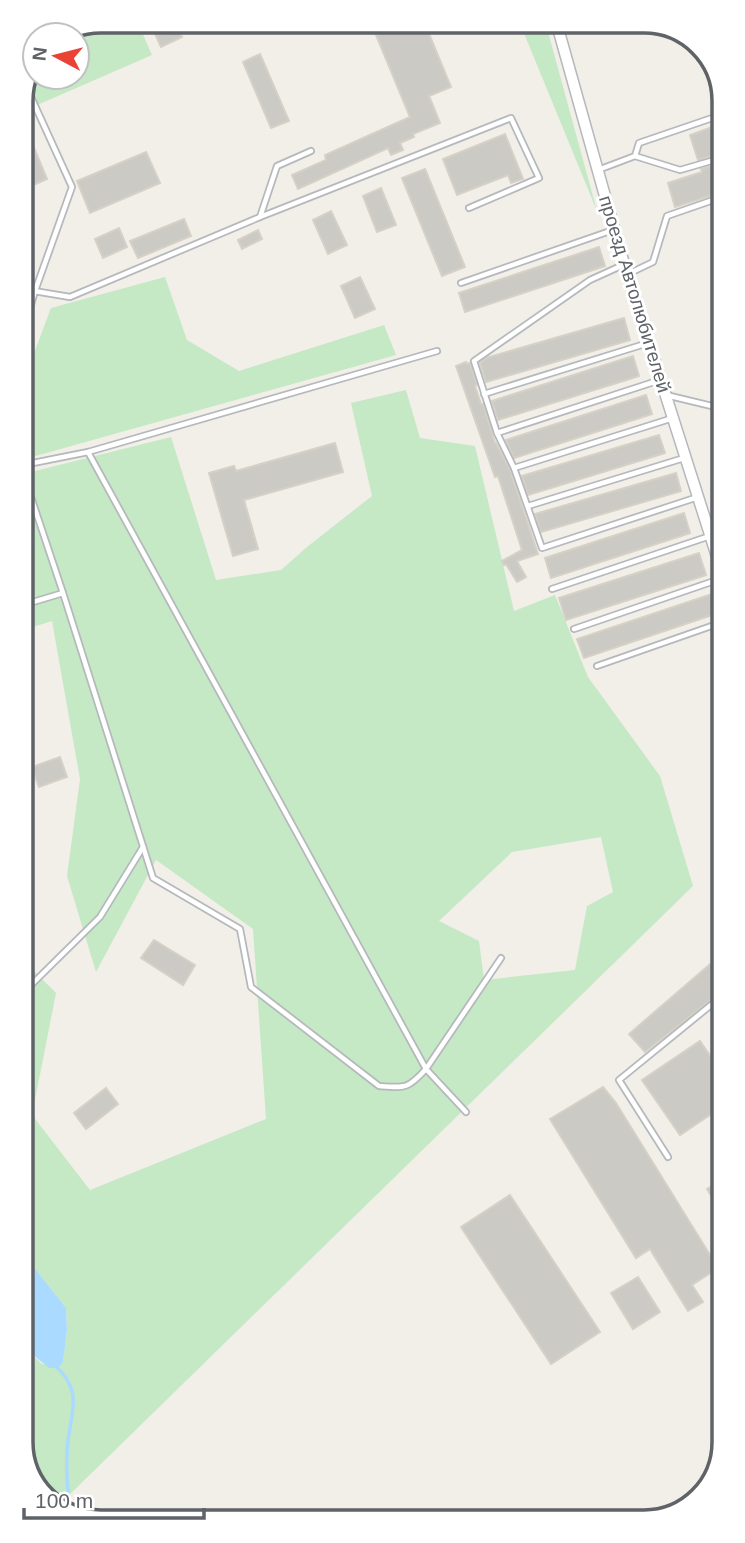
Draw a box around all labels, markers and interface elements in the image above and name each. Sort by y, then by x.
north arrow [21,21,91,91]
text: N [28,46,51,62]
street label: проезд Автолюбителей [595,193,675,395]
scale bar [24,1476,205,1520]
text: 100 m [35,1489,93,1512]

